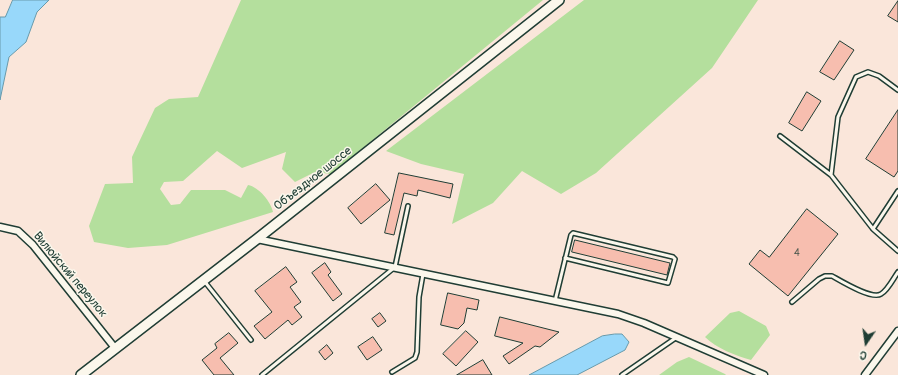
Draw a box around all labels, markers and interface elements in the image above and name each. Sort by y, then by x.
street label: Объездное шоссе [271,144,355,214]
street label: Вилюйский переулок [30,229,110,321]
house number: 4 [794,247,800,259]
north arrow [846,323,886,363]
text: С [858,348,868,362]

